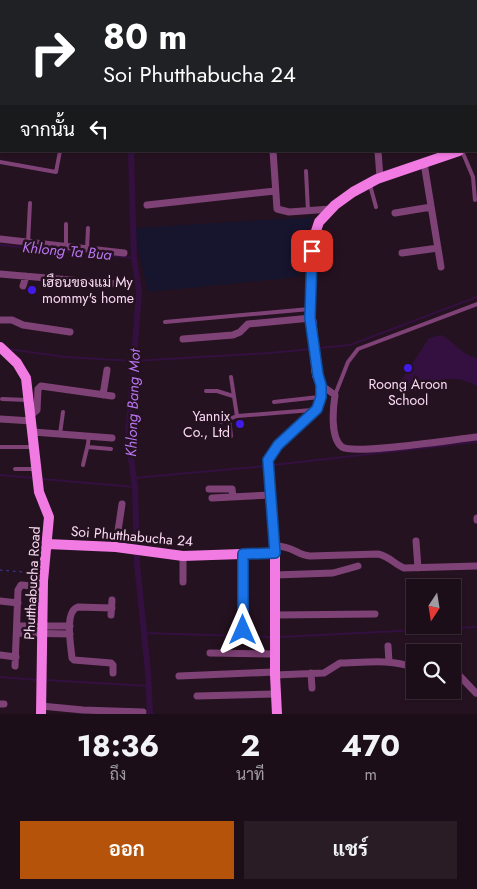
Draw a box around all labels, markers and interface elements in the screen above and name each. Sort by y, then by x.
text: 80 m [103,12,187,62]
icon: right [20,20,85,85]
text: Soi Phutthabucha 24 [103,58,296,90]
icon: left [85,115,113,143]
text: จากนั้น [20,116,75,143]
pin [291,230,333,272]
water label: Khlong Ta Bua [21,236,113,266]
icon: arrive [298,237,326,265]
place label: เฮือนของแม่ My mommy's home [42,272,134,308]
marker: เฮือนของแม่ My mommy's home [26,284,38,296]
water label: Khlong Bang Mot [120,347,146,457]
marker: Roong Aroon School [402,362,414,374]
place label: Roong Aroon School [368,374,448,410]
place label: Yannix Co., Ltd [183,406,230,442]
marker: Yannix Co., Ltd [234,418,246,430]
street label: Soi Phutthabucha 24 [70,521,194,551]
street label: Phutthabucha Road [19,526,45,640]
north arrow [406,579,461,634]
map controls [406,579,461,699]
position arrow [216,603,268,655]
button: search [406,644,461,699]
text: 18:36 [77,724,159,767]
text: 2 [240,724,260,767]
text: 470 [341,724,400,767]
text: ถึง [110,763,126,786]
text: นาที [236,763,265,786]
text: m [365,763,377,786]
button: ออก [20,821,234,879]
button: แชร์ [244,821,457,879]

